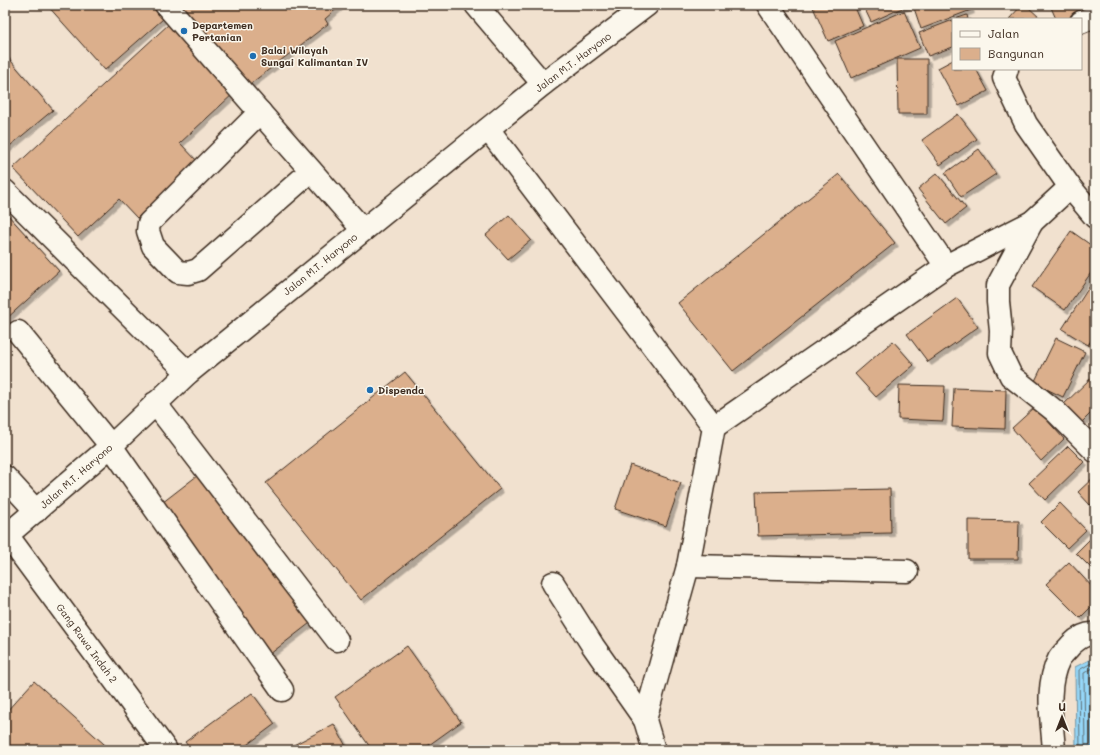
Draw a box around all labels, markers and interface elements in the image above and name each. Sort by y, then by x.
place label: Departemen Pertanian [192,18,253,44]
legend [952,18,1082,70]
text: Jalan [988,25,1019,41]
marker: Departemen Pertanian [179,26,189,36]
street label: Jalan M.T. Haryono [532,29,614,95]
place label: Balai Wilayah Sungai Kalimantan IV [261,43,368,69]
text: Bangunan [988,45,1044,61]
marker: Balai Wilayah Sungai Kalimantan IV [248,51,258,61]
street label: Jalan M.T. Haryono [280,230,360,298]
place label: Dispenda [378,383,424,397]
marker: Dispenda [365,385,375,395]
street label: Jalan M.T. Haryono [37,441,115,511]
street label: Gang Rawa Indah 2 [53,600,121,686]
north arrow [1042,697,1082,737]
text: U [1058,699,1066,714]

